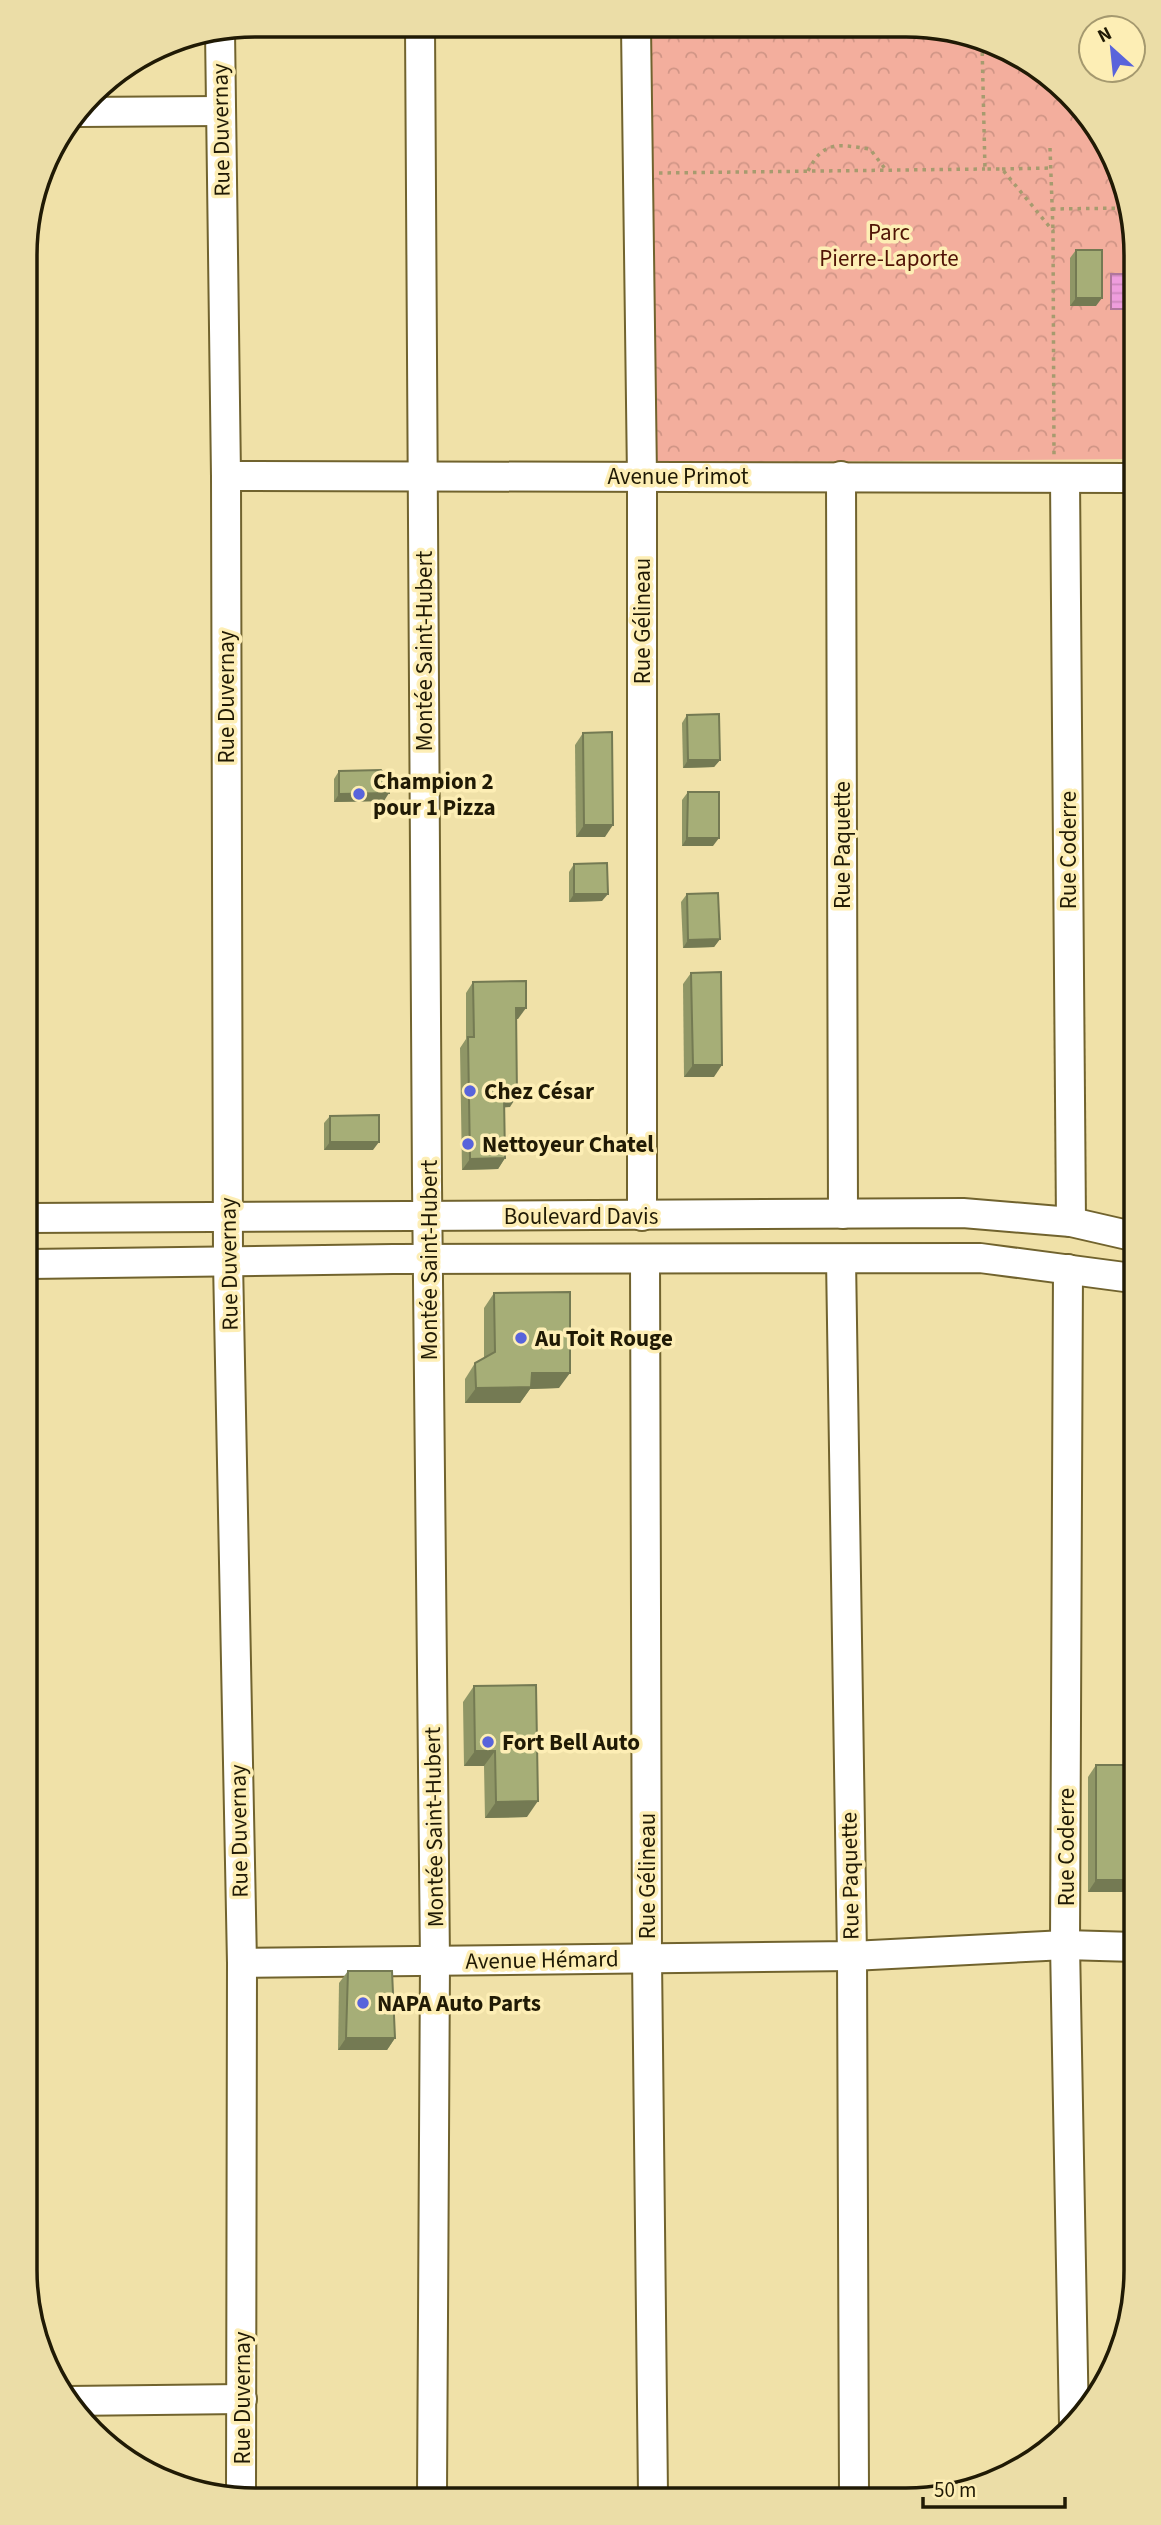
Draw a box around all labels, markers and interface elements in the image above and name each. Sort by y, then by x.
north arrow [1077,14,1147,84]
text: N [1093,20,1117,50]
street label: Rue Duvernay [203,63,239,197]
park label: Parc Pierre-Laporte [819,216,959,275]
street label: Avenue Primot [607,460,749,493]
street label: Montée Saint-Hubert [408,551,441,751]
street label: Rue Gélineau [626,558,659,684]
street label: Rue Duvernay [210,630,243,764]
place label: Champion 2 pour 1 Pizza [373,765,496,824]
street label: Rue Paquette [826,781,859,909]
marker: Champion 2 pour 1 Pizza [351,786,367,802]
street label: Rue Coderre [1052,791,1085,909]
place label: Chez César [484,1075,595,1108]
marker: Chez César [462,1083,478,1099]
place label: Nettoyeur Chatel [482,1128,654,1161]
marker: Nettoyeur Chatel [460,1136,476,1152]
street label: Montée Saint-Hubert [413,1160,446,1360]
street label: Rue Duvernay [211,1197,247,1331]
street label: Boulevard Davis [504,1200,658,1233]
place label: Au Toit Rouge [534,1322,673,1355]
marker: Au Toit Rouge [513,1330,529,1346]
street label: Montée Saint-Hubert [416,1726,452,1928]
place label: Fort Bell Auto [502,1726,640,1759]
marker: Fort Bell Auto [480,1734,496,1750]
street label: Rue Duvernay [221,1764,257,1898]
street label: Rue Coderre [1050,1788,1083,1906]
street label: Rue Paquette [832,1812,868,1940]
street label: Rue Gélineau [631,1813,664,1939]
street label: Avenue Hémard [465,1942,619,1978]
place label: NAPA Auto Parts [377,1987,541,2020]
marker: NAPA Auto Parts [355,1995,371,2011]
street label: Rue Duvernay [226,2331,259,2465]
scale bar [923,2466,1065,2510]
text: 50 m [934,2475,976,2505]

